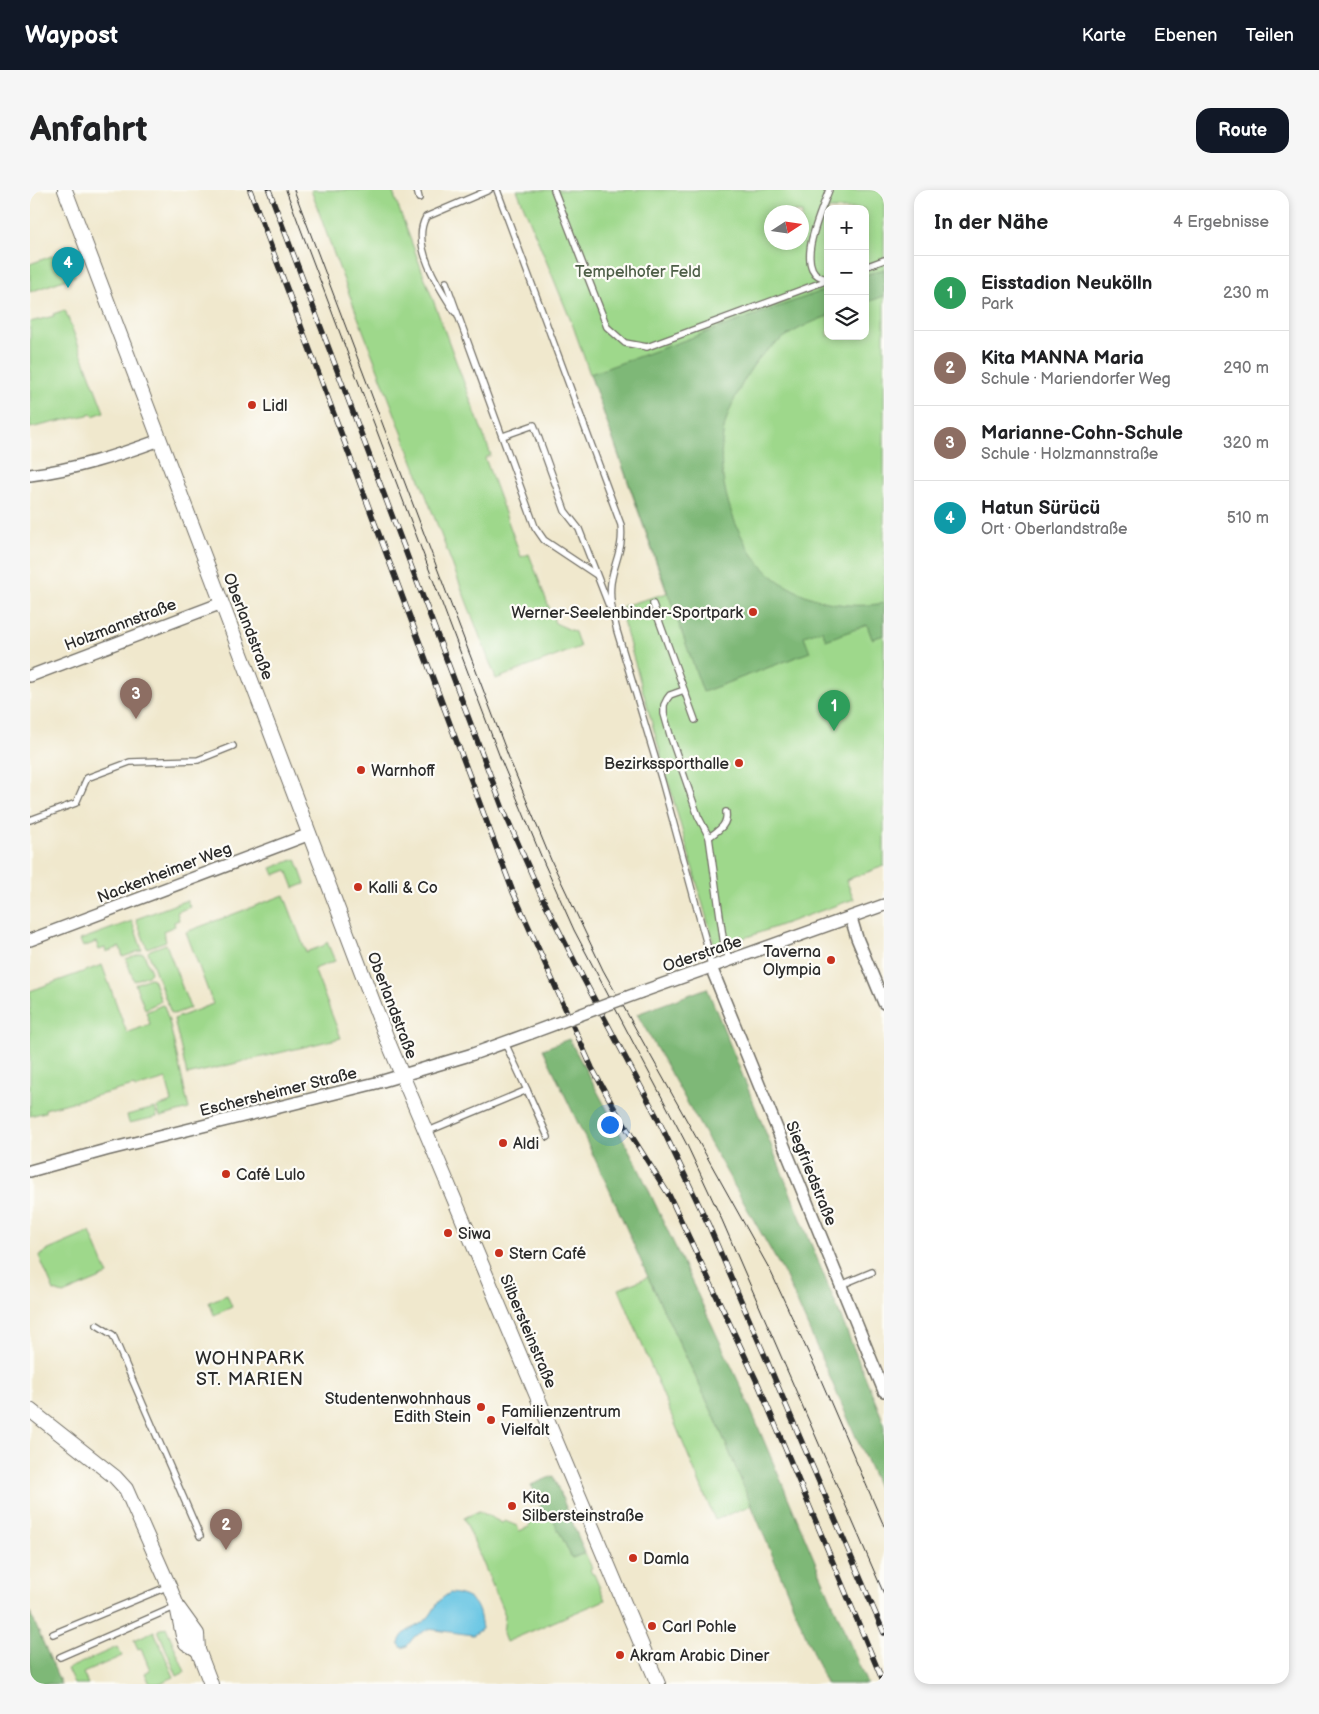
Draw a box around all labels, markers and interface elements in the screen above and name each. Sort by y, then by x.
text: Waypost [25,21,118,50]
text: Karte [1082,25,1126,46]
text: Ebenen [1154,25,1217,46]
text: Teilen [1245,25,1294,46]
button: Route [1196,108,1289,153]
text: Anfahrt [30,109,148,152]
north arrow [764,205,809,250]
map controls [824,205,869,340]
button: + [824,205,869,250]
text: In der Nähe [934,210,1048,235]
text: 4 Ergebnisse [1173,213,1269,232]
pin: 4 [52,247,84,288]
button: − [824,250,869,295]
park label: Tempelhofer Feld [575,263,701,282]
text: Eisstadion Neukölln [981,272,1152,295]
text: 1 [947,284,953,303]
text: 230 m [1223,284,1269,303]
button: layers [824,295,869,340]
text: Park [981,295,1013,314]
text: Kita MANNA Maria [981,347,1144,370]
text: 2 [945,359,955,378]
text: 290 m [1223,359,1269,378]
text: Schule · Mariendorfer Weg [981,370,1171,389]
place label: Lidl [262,397,288,416]
marker: Lidl [246,399,258,411]
text: Marianne-Cohn-Schule [981,422,1183,445]
text: 3 [945,434,955,453]
text: 320 m [1223,434,1269,453]
text: Schule · Holzmannstraße [981,445,1158,464]
text: Hatun Sürücü [981,497,1100,520]
text: 4 [945,509,955,528]
text: 510 m [1227,509,1269,528]
text: Ort · Oberlandstraße [981,520,1127,539]
street label: Oberlandstraße [218,570,277,683]
street label: Holzmannstraße [62,595,180,655]
place label: Werner-Seelenbinder-Sportpark [511,604,743,623]
marker: Werner-Seelenbinder-Sportpark [747,606,759,618]
pin: 3 [120,678,152,719]
pin: 1 [818,690,850,731]
place label: Bezirkssporthalle [604,755,730,774]
marker: Bezirkssporthalle [733,757,745,769]
place label: Warnhoff [371,762,435,781]
marker: Warnhoff [355,764,367,776]
street label: Nackenheimer Weg [95,839,234,908]
place label: Kalli & Co [368,879,438,898]
marker: Kalli & Co [352,881,364,893]
street label: Oderstraße [661,932,745,977]
place label: Taverna Olympia [763,943,821,980]
street label: Oberlandstraße [362,949,421,1062]
marker: Taverna Olympia [825,954,837,966]
street label: Eschersheimer Straße [198,1064,359,1121]
your location [597,1112,623,1138]
street label: Siegfriedstraße [781,1119,840,1229]
place label: Aldi [513,1135,539,1154]
marker: Aldi [497,1137,509,1149]
place label: Café Lulo [236,1166,305,1185]
marker: Café Lulo [220,1168,232,1180]
place label: Siwa [458,1225,491,1244]
marker: Siwa [442,1227,454,1239]
place label: Stern Café [509,1245,586,1264]
marker: Stern Café [493,1247,505,1259]
street label: Silbersteinstraße [495,1272,560,1392]
district label: WOHNPARK ST. MARIEN [195,1348,305,1390]
place label: Studentenwohnhaus Edith Stein [325,1390,471,1427]
marker: Studentenwohnhaus Edith Stein [475,1401,487,1413]
place label: Familienzentrum Vielfalt [501,1403,621,1440]
marker: Familienzentrum Vielfalt [485,1414,497,1426]
place label: Kita Silbersteinstraße [522,1489,644,1526]
marker: Kita Silbersteinstraße [506,1500,518,1512]
pin: 2 [210,1509,242,1550]
place label: Damla [643,1550,689,1569]
marker: Damla [627,1552,639,1564]
place label: Carl Pohle [662,1618,737,1637]
marker: Carl Pohle [646,1620,658,1632]
place label: Akram Arabic Diner [630,1647,769,1666]
marker: Akram Arabic Diner [614,1649,626,1661]

